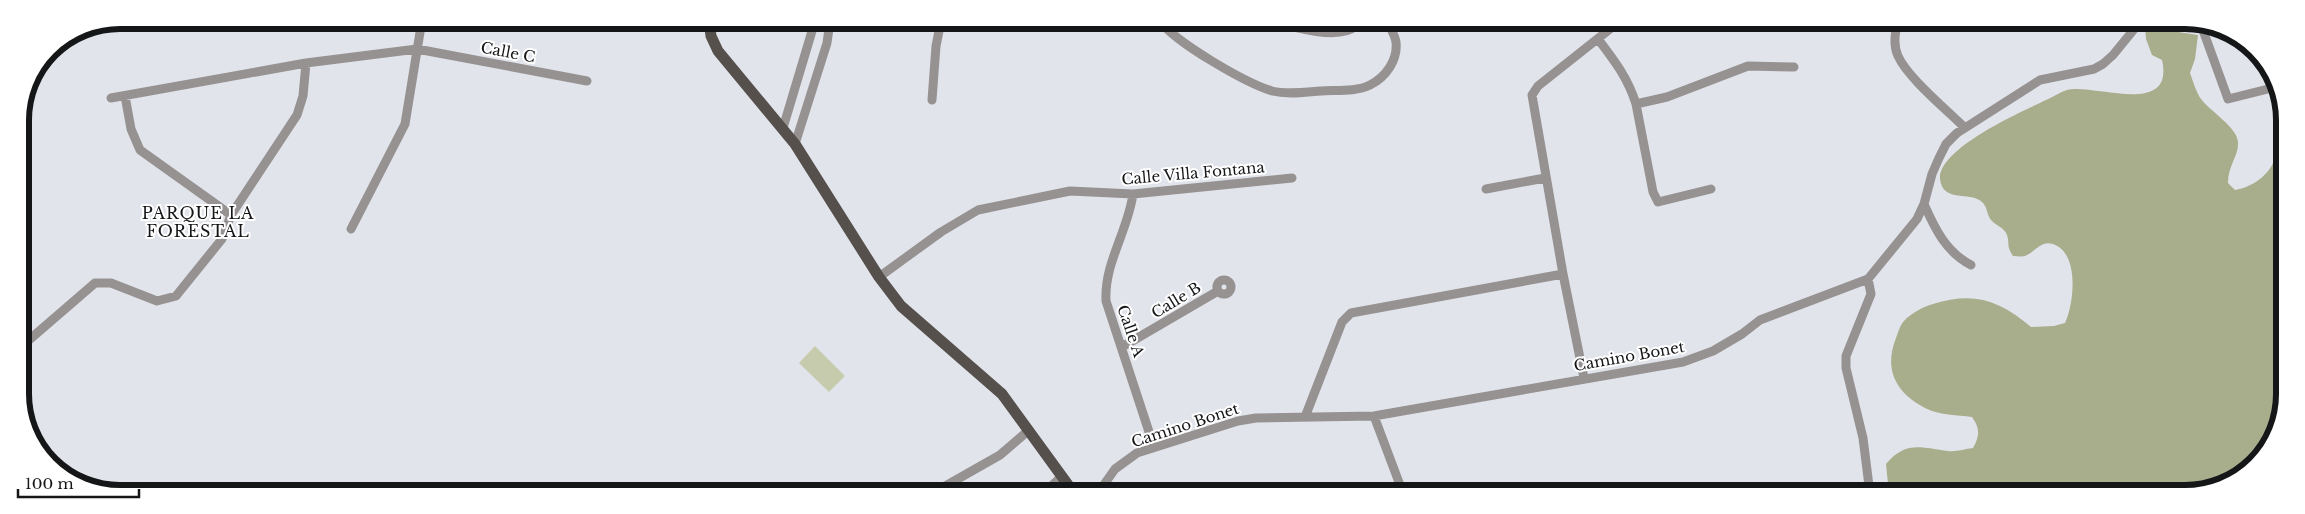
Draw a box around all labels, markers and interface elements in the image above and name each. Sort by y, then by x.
street label: Calle C [479,37,537,67]
street label: Calle Villa Fontana [1121,157,1266,189]
district label: PARQUE LA FORESTAL [142,203,254,241]
street label: Calle B [1148,278,1204,322]
street label: Calle A [1113,302,1149,360]
street label: Camino Bonet [1572,337,1686,375]
street label: Camino Bonet [1129,399,1241,451]
scale bar [18,466,139,498]
text: 100 m [25,474,74,493]

